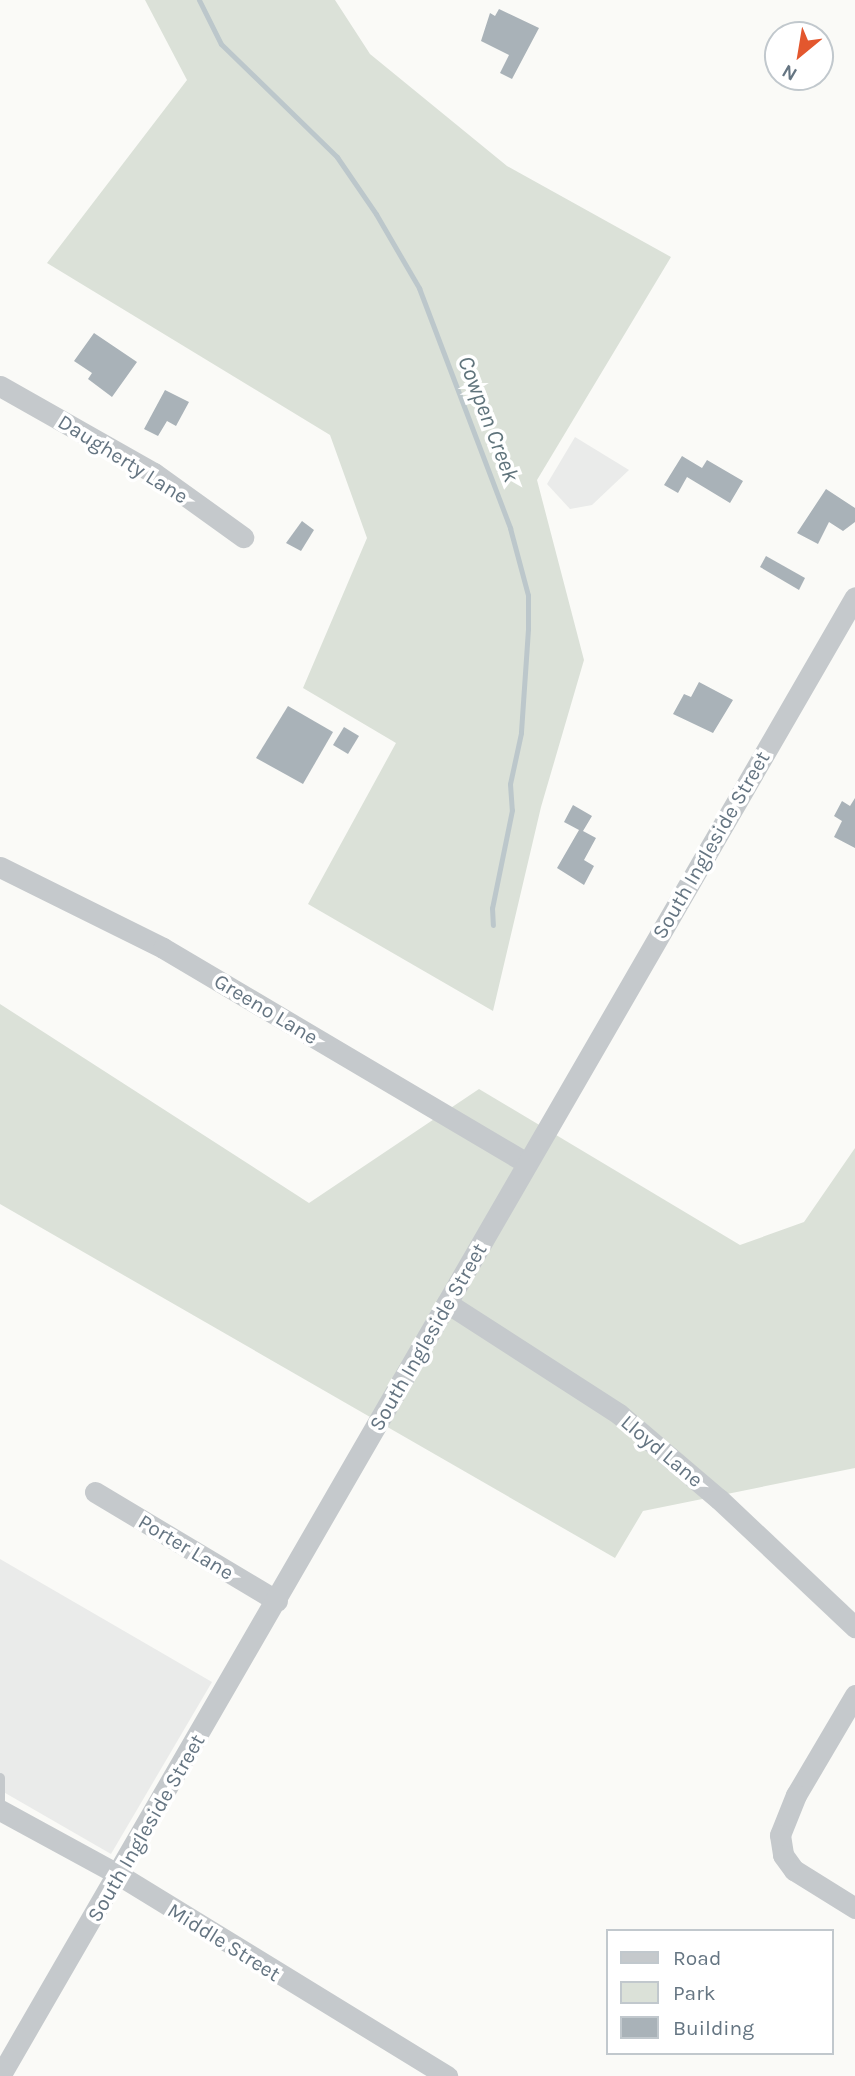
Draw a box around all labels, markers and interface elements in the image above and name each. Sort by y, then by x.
north arrow [764,21,834,91]
text: N [778,60,801,85]
water label: Cowpen Creek [451,352,525,486]
street label: Daugherty Lane [53,409,193,509]
street label: South Ingleside Street [647,747,775,943]
street label: Greeno Lane [210,968,322,1050]
street label: South Ingleside Street [364,1239,492,1435]
street label: Lloyd Lane [616,1409,708,1493]
street label: Porter Lane [134,1509,238,1585]
street label: South Ingleside Street [82,1730,210,1926]
street label: Middle Street [163,1897,285,1987]
legend [606,1929,834,2055]
text: Road [673,1946,721,1970]
text: Park [673,1981,716,2005]
text: Building [673,2016,754,2040]

